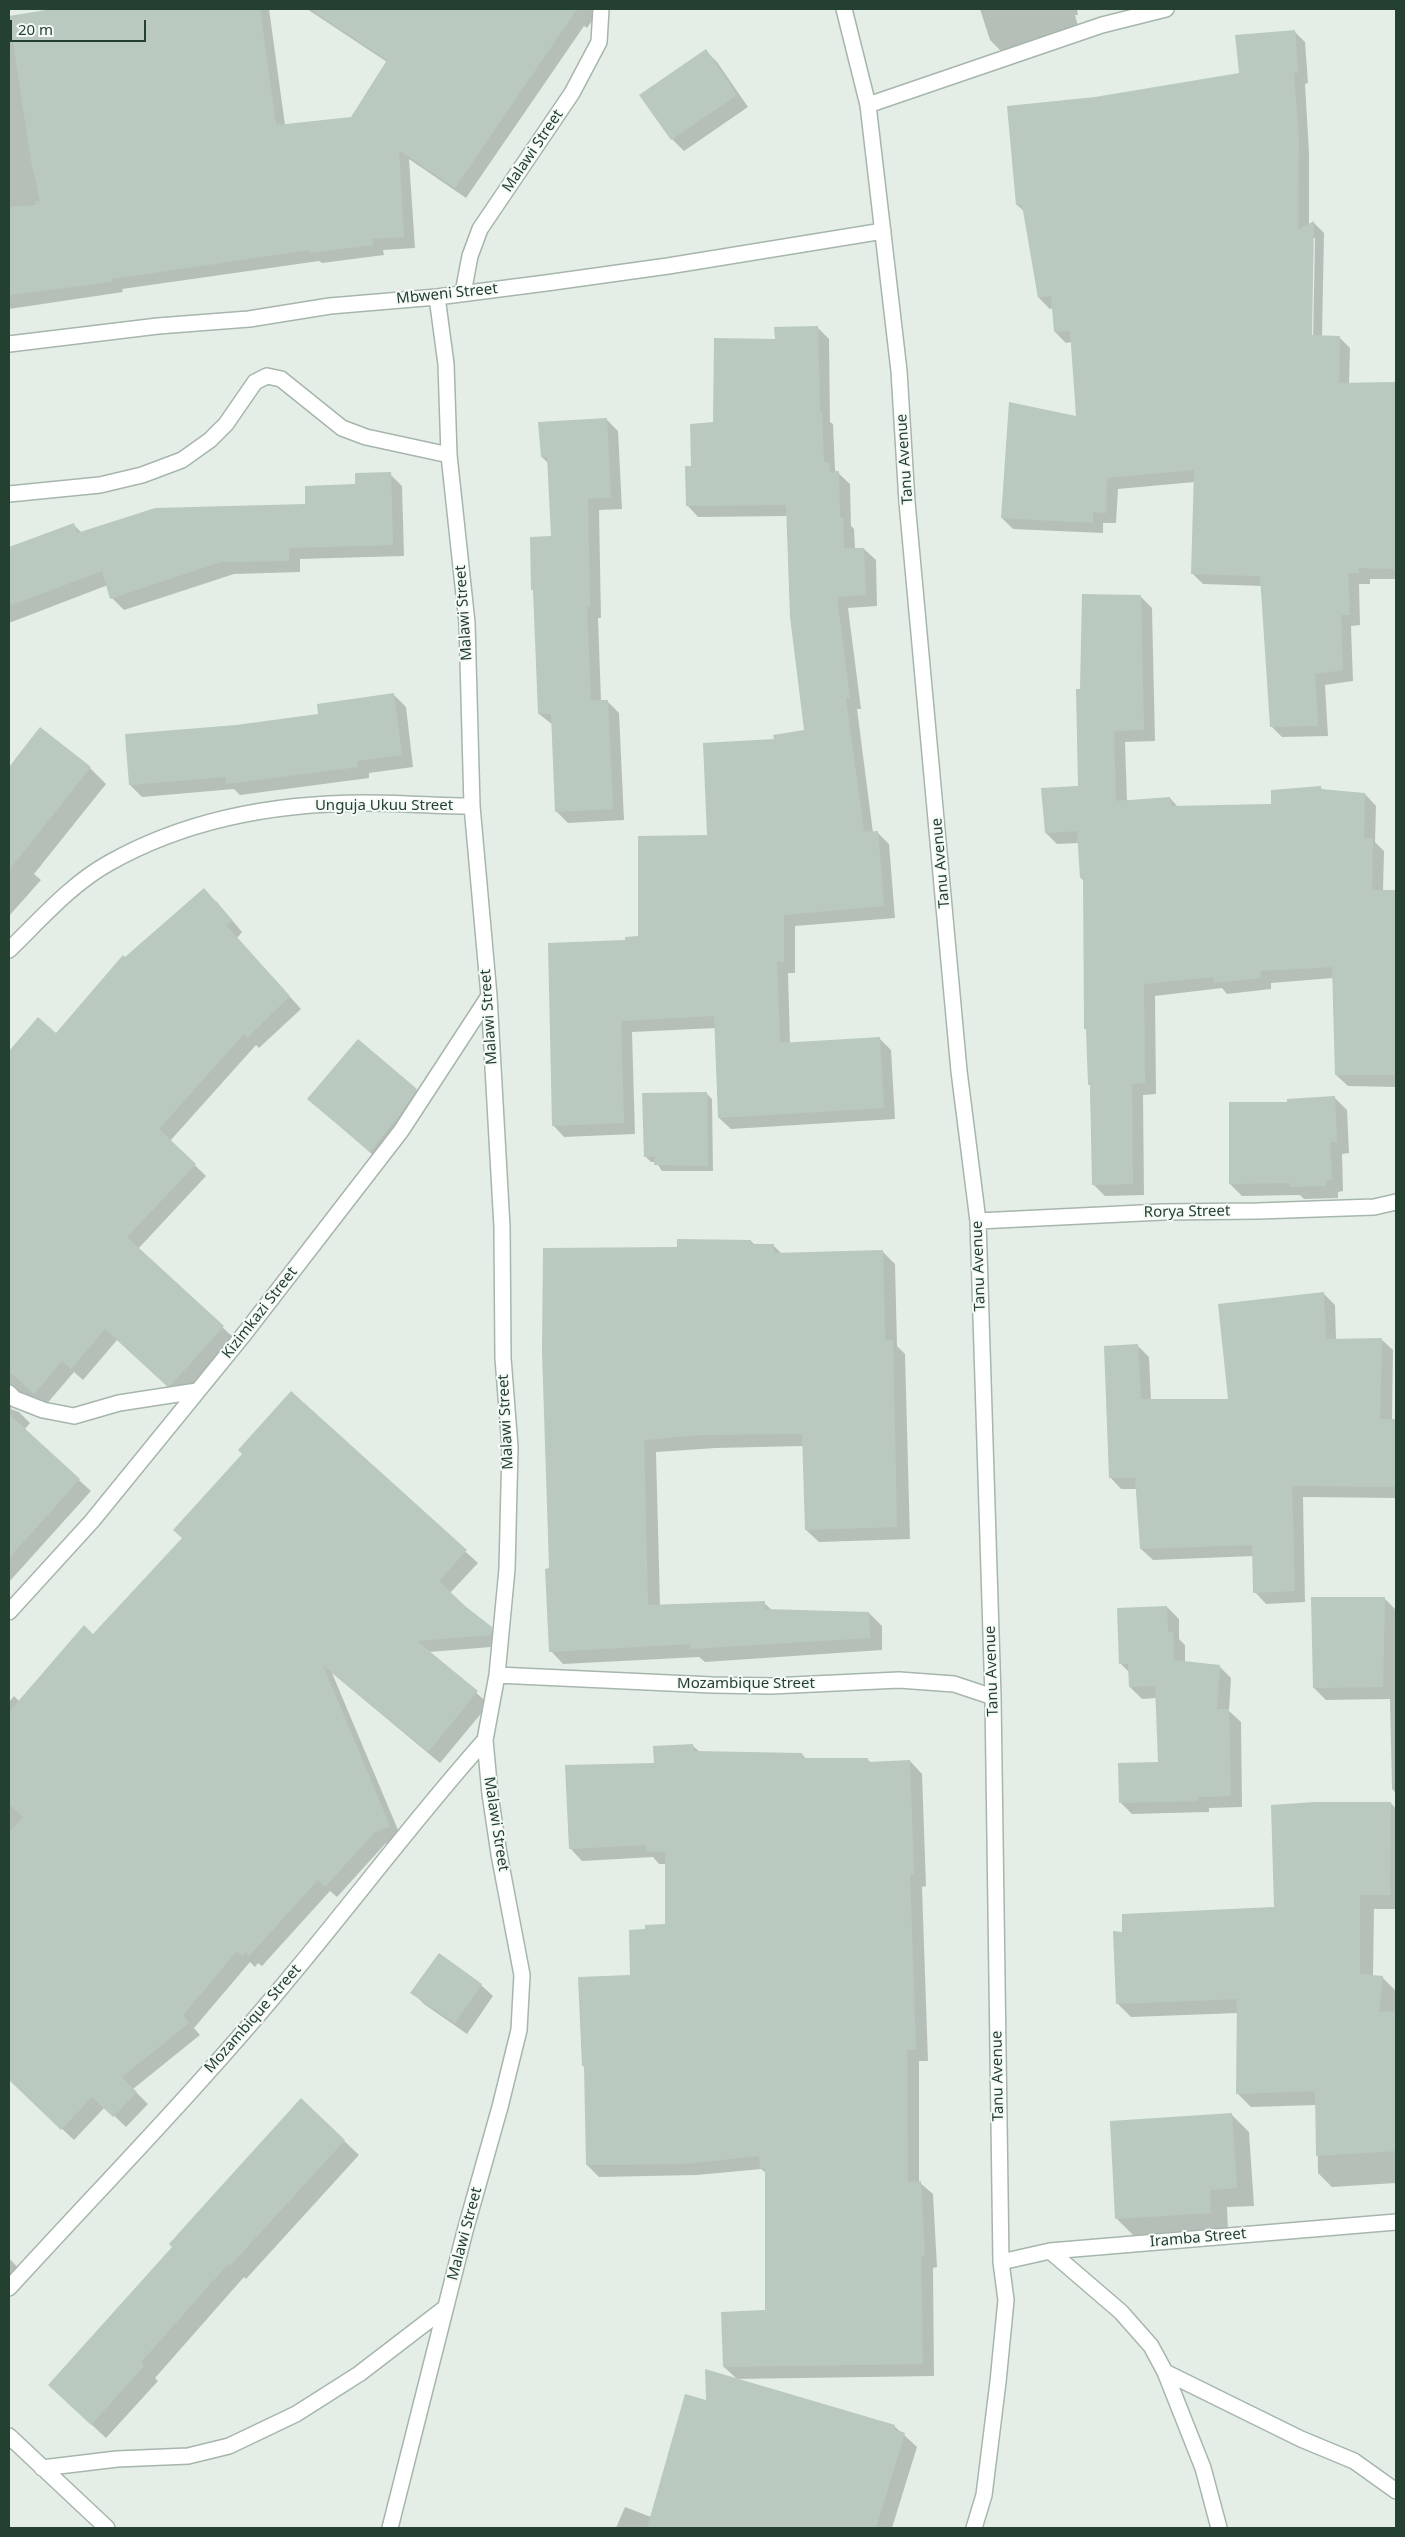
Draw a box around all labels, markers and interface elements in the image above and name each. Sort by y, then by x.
scale bar [12,10,149,42]
text: 20 m [18,19,53,39]
street label: Malawi Street [499,106,567,196]
street label: Mbweni Street [395,280,499,308]
street label: Tanu Avenue [893,413,917,505]
street label: Malawi Street [452,565,476,661]
street label: Unguja Ukuu Street [315,797,453,815]
street label: Tanu Avenue [928,817,954,909]
street label: Malawi Street [477,969,501,1065]
street label: Rorya Street [1144,1202,1230,1222]
street label: Tanu Avenue [968,1220,990,1312]
street label: Kizimkazi Street [219,1264,301,1362]
street label: Malawi Street [495,1374,517,1470]
street label: Tanu Avenue [981,1625,1003,1717]
street label: Mozambique Street [677,1675,815,1693]
street label: Malawi Street [480,1775,512,1873]
street label: Mozambique Street [201,1961,305,2077]
street label: Tanu Avenue [988,2031,1008,2121]
street label: Malawi Street [444,2185,486,2283]
street label: Iramba Street [1149,2225,1247,2251]

